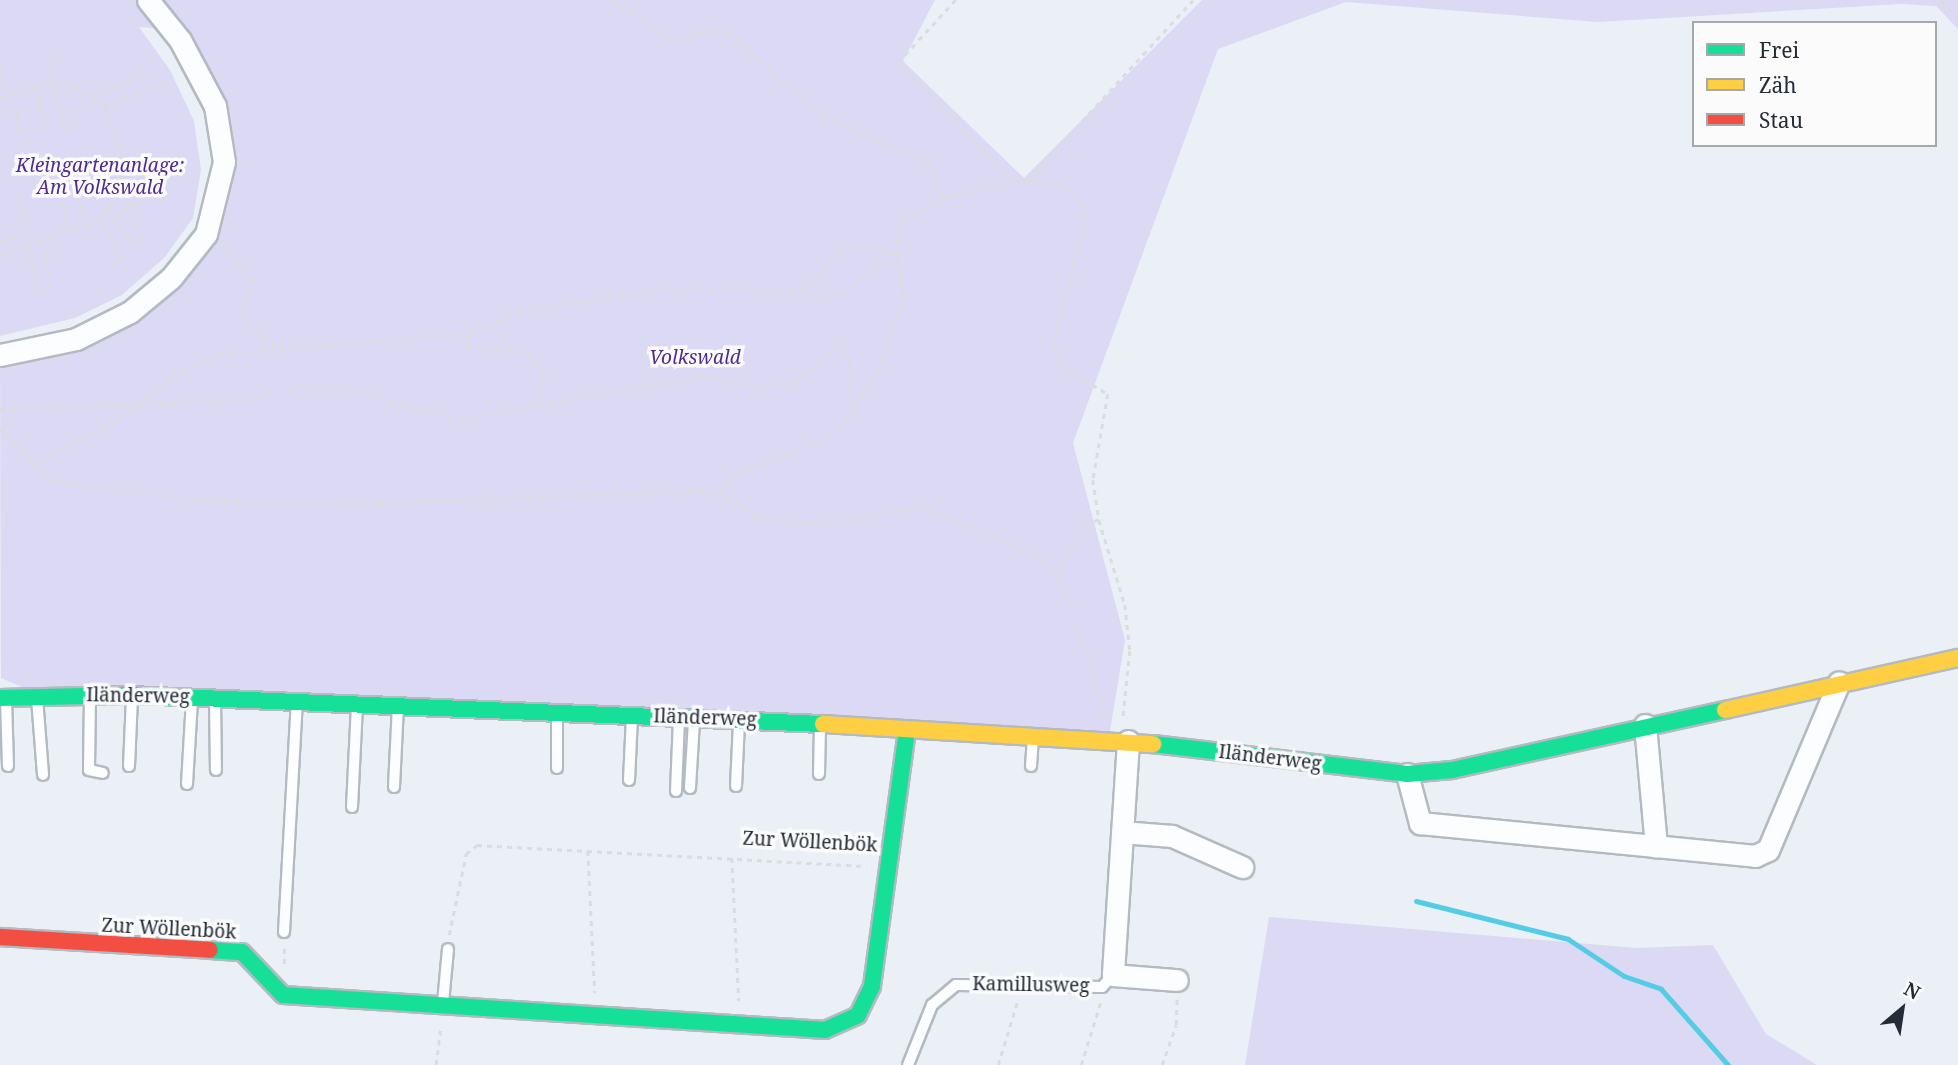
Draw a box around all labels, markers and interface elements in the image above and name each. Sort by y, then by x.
legend [1692,21,1937,147]
text: Frei [1759,36,1799,64]
text: Zäh [1759,71,1797,99]
text: Stau [1759,106,1803,134]
park label: Kleingartenanlage: Am Volkswald [16,155,184,199]
park label: Volkswald [649,347,741,369]
street label: Iländerweg [86,684,190,708]
street label: Iländerweg [653,705,757,731]
street label: Iländerweg [1217,740,1323,776]
street label: Zur Wöllenbök [742,827,878,857]
street label: Zur Wöllenbök [101,914,237,944]
street label: Kamillusweg [972,973,1090,997]
north arrow [1867,974,1937,1044]
text: N [1899,976,1925,1006]

